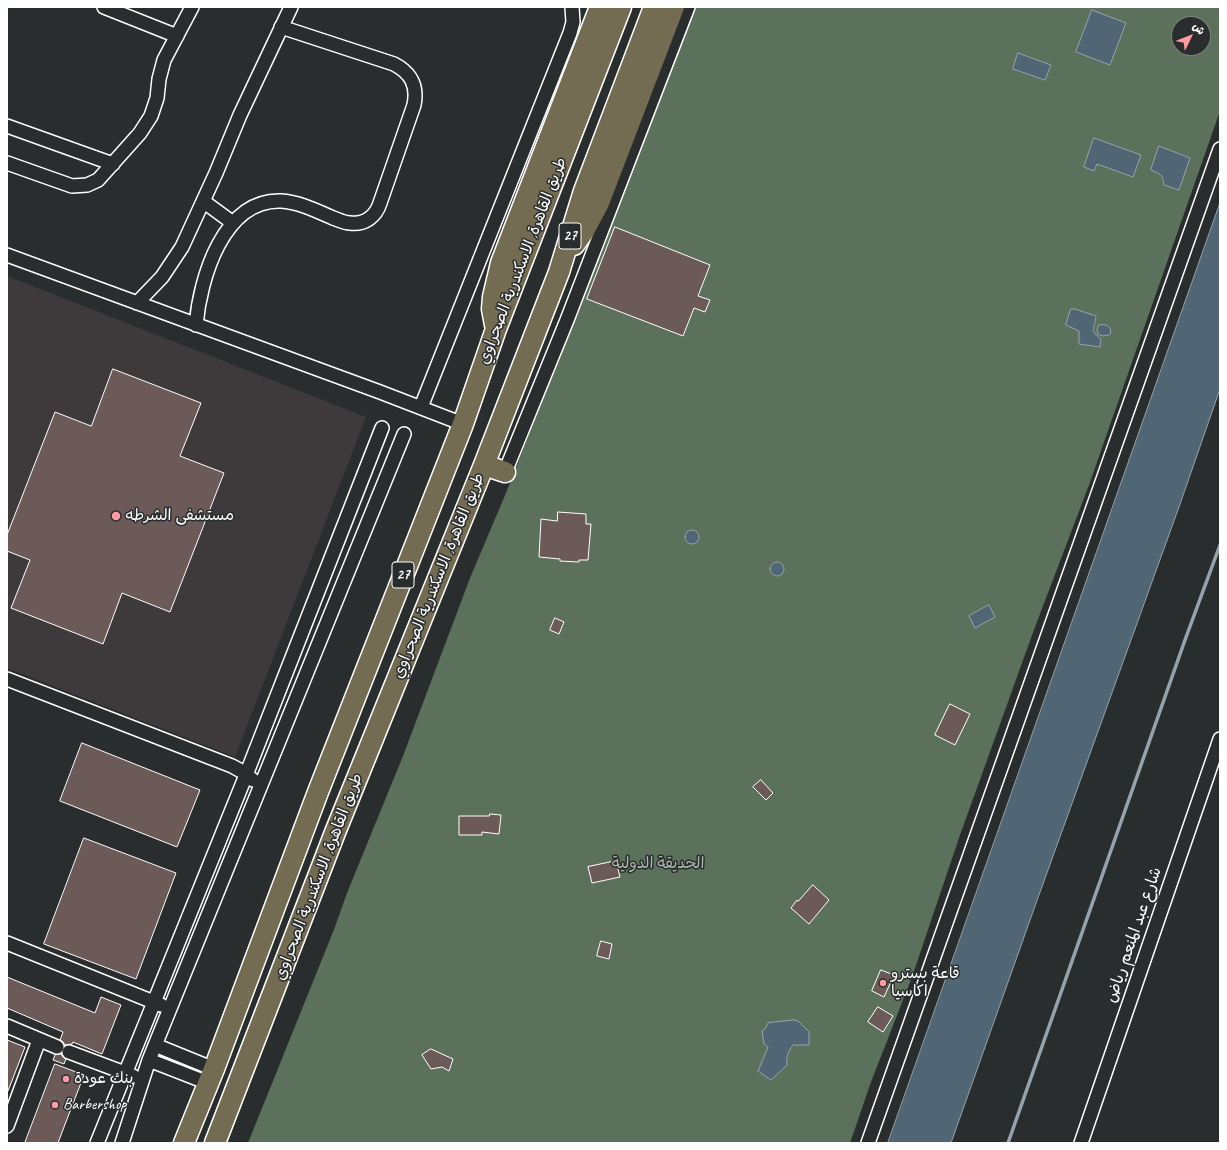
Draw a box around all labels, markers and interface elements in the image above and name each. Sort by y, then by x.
north arrow [1171,16,1211,56]
text: ش [1190,19,1208,38]
street label: طريق القاهرة, الاسكندرية الصحراوي [475,155,571,367]
road number: 27 [559,223,581,249]
street label: طريق القاهرة, الاسكندرية الصحراوي [389,470,489,682]
place label: مستشفى الشرطه [125,506,234,526]
marker: مستشفى الشرطه [110,510,122,522]
road number: 27 [392,562,414,588]
street label: طريق القاهرة, الاسكندرية الصحراوي [271,771,367,983]
park label: الحديقة الدولية [612,854,704,874]
street label: شارع عبد المنعم رياض [1102,865,1166,1005]
place label: قاعة بسترو اكاسيا [891,964,960,1002]
marker: قاعة بسترو اكاسيا [878,978,888,988]
place label: بنك عودة [74,1069,133,1089]
marker: بنك عودة [61,1074,71,1084]
place label: Barbershop [63,1095,126,1115]
marker: Barbershop [50,1100,60,1110]

